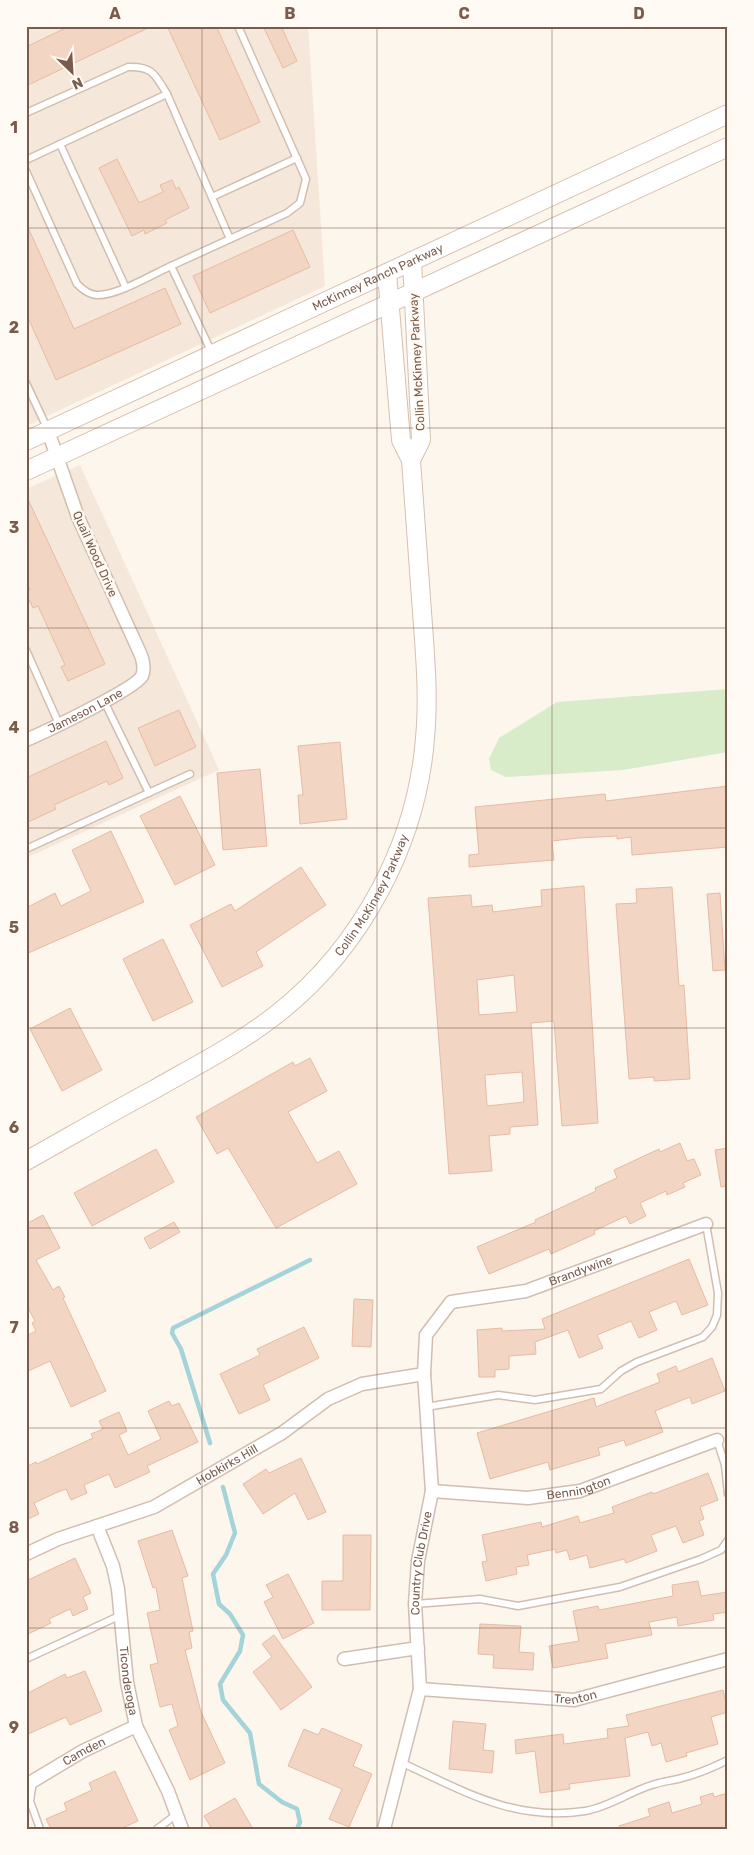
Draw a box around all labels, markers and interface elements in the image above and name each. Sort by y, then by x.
text: A [109,4,121,23]
text: B [284,4,296,23]
text: C [458,4,470,23]
text: D [633,4,645,23]
north arrow [48,48,98,98]
text: N [69,73,85,93]
text: 1 [10,118,18,137]
street label: McKinney Ranch Parkway [310,241,446,314]
street label: Collin McKinney Parkway [406,292,428,431]
text: 2 [9,318,19,337]
street label: Quail Wood Drive [70,509,120,599]
text: 3 [9,518,19,537]
street label: Jameson Lane [46,685,125,736]
text: 4 [9,718,20,737]
street label: Collin McKinney Parkway [332,832,411,959]
text: 5 [9,918,19,937]
text: 6 [9,1118,19,1137]
street label: Brandywine [547,1252,615,1289]
text: 7 [9,1318,19,1337]
street label: Hobkirks Hill [194,1441,260,1488]
street label: Bennington [546,1473,612,1502]
street label: Country Club Drive [408,1510,435,1616]
text: 8 [9,1518,20,1537]
street label: Ticonderoga [117,1646,141,1716]
street label: Trenton [554,1687,598,1707]
text: 9 [9,1718,19,1737]
street label: Camden [60,1734,108,1769]

